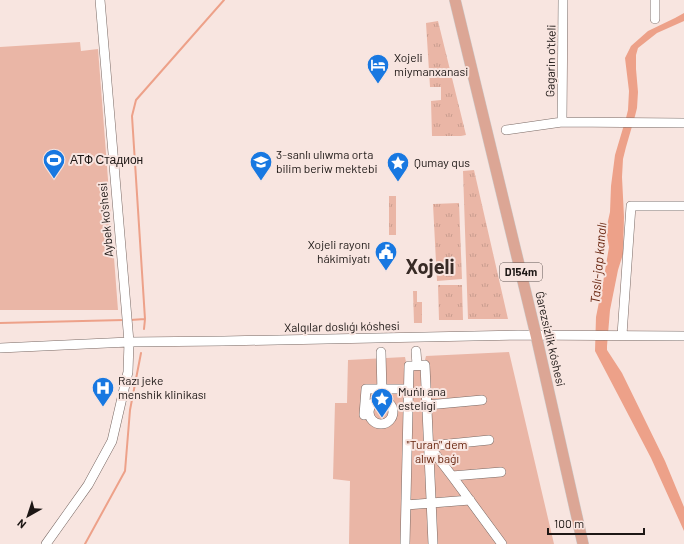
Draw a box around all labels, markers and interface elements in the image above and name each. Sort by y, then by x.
street label: Gagarin o'tkeli [542,25,558,97]
place label: Xojeli miymanxanasi [394,50,468,78]
hotel icon: Xojeli miymanxanasi [365,52,391,85]
sports icon: АТФ Стадион [41,147,67,180]
place label: 3-sanlı ulıwma orta bilim beriw mektebi [276,147,378,175]
school or university icon: 3-sanlı ulıwma orta bilim beriw mektebi [248,149,274,182]
place icon: Qumay qus [385,150,411,183]
place label: АТФ Стадион [70,152,143,167]
place label: Qumay qus [414,155,470,169]
street label: Aybek ko'shesi [95,182,115,258]
water label: Taslı-jap kanalı [586,221,610,304]
place label: Xojeli rayonı hákimiyatı [308,237,370,265]
public building icon: Xojeli rayonı hákimiyatı [373,239,399,272]
district label: Xojeli [405,254,455,278]
road number: D154m [500,263,542,281]
street label: Ǵarezsizlik kóshesi [533,290,569,388]
street label: Xalqılar doslıǵı kóshesi [284,318,400,334]
place label: Razı jeke menshik klinikası [118,373,206,401]
hospital icon: Razı jeke menshik klinikası [90,375,116,408]
place label: Muńlı ana esteligi [398,384,446,412]
place icon: Muńlı ana esteligi [369,386,395,419]
park label: "Turan" dem alıw baǵı [407,437,468,465]
north arrow [8,496,48,536]
scale bar [548,510,644,536]
text: 100 m [554,516,584,530]
text: N [14,517,28,532]

